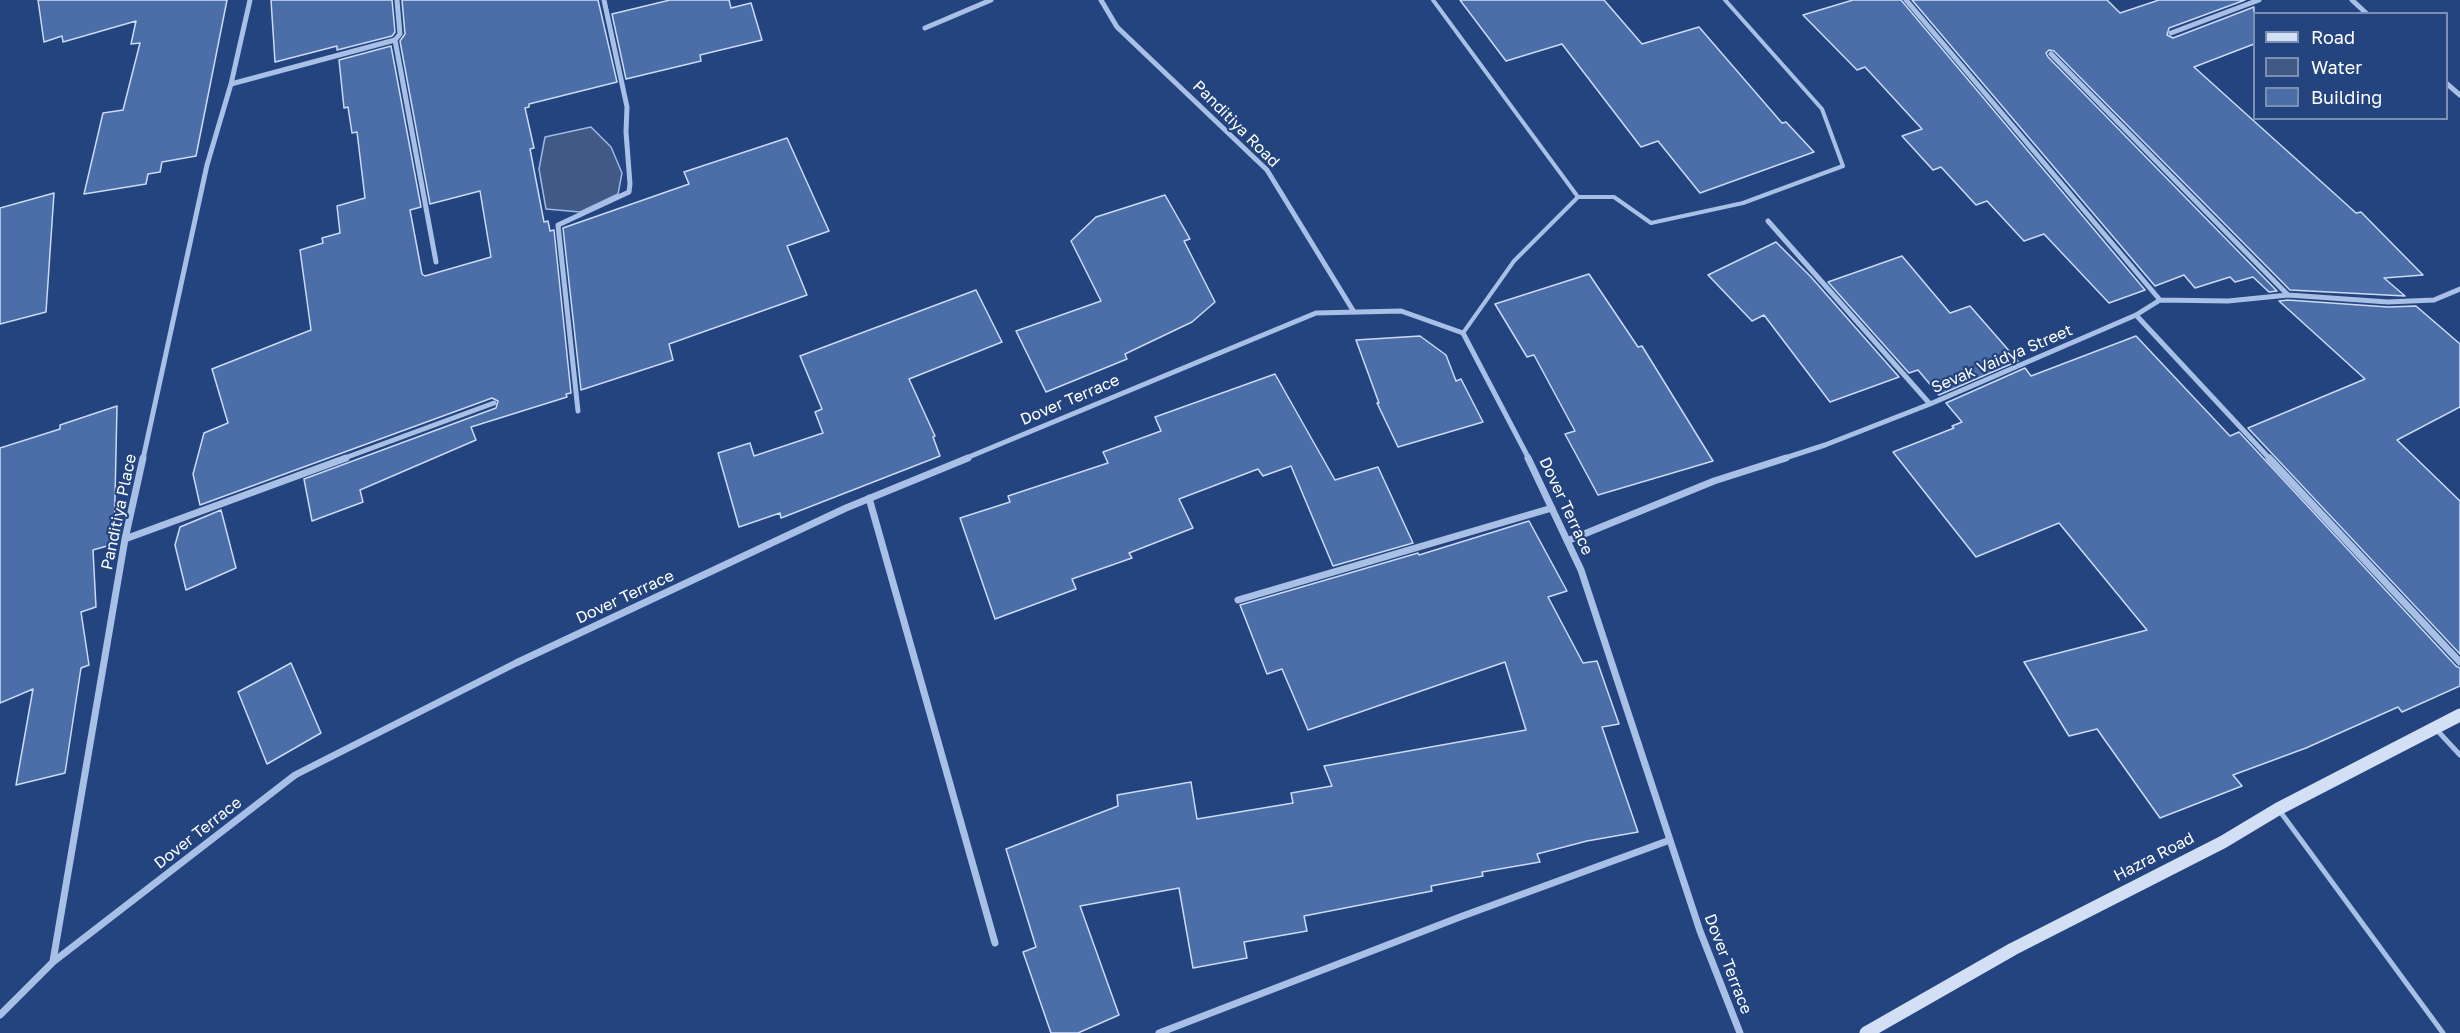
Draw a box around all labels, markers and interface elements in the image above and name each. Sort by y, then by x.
legend [2253,12,2448,120]
text: Road [2311,26,2355,48]
text: Water [2311,56,2362,78]
street label: Panditiya Road [1189,77,1283,171]
text: Building [2311,86,2382,108]
street label: Sevak Vaidya Street [1928,321,2076,397]
street label: Dover Terrace [1018,371,1122,429]
street label: Panditiya Place [97,452,141,572]
street label: Dover Terrace [1535,454,1597,558]
street label: Dover Terrace [573,566,677,628]
street label: Dover Terrace [150,793,246,873]
street label: Hazra Road [2111,829,2197,885]
street label: Dover Terrace [1700,911,1756,1017]

